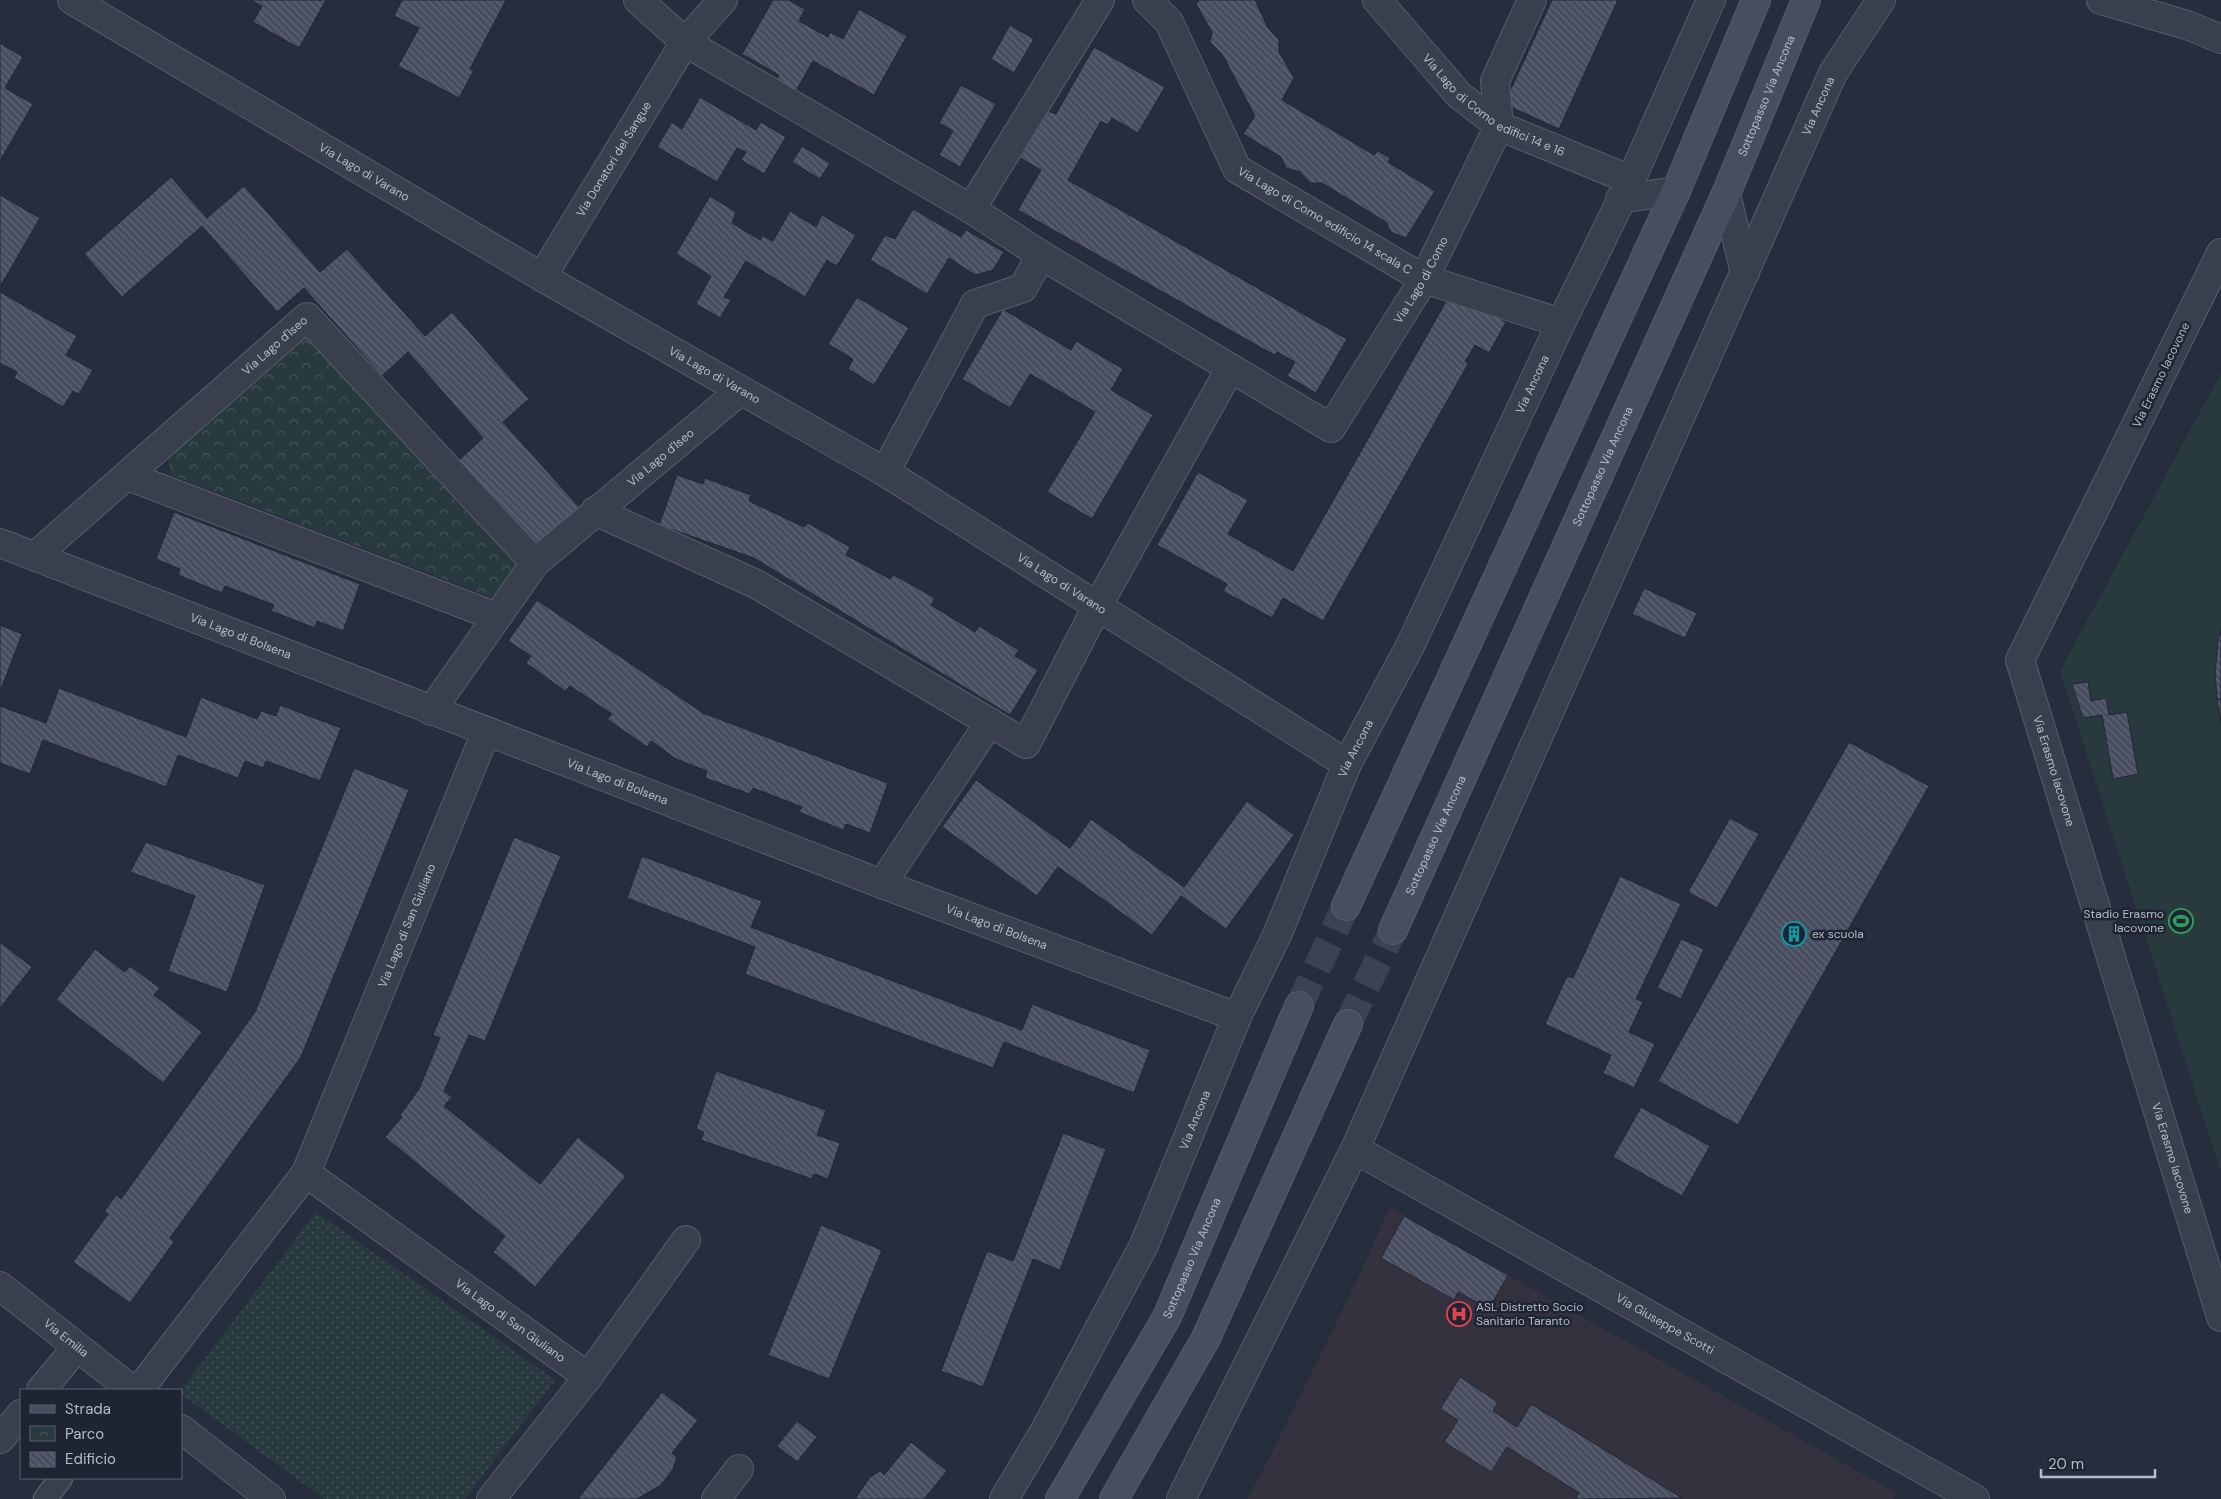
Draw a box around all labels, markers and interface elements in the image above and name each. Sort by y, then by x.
street label: Sottopasso Via Ancona [1734,33,1799,159]
street label: Via Lago di Como edifici 14 e 16 [1419,50,1567,160]
street label: Via Ancona [1798,74,1838,138]
street label: Via Donatori del Sangue [572,98,655,220]
street label: Via Lago di Varano [316,139,412,205]
street label: Via Lago di Como edificio 14 scala C [1235,163,1415,278]
street label: Via Lago di Como [1390,234,1452,327]
street label: Via Lago d'Iseo [238,312,311,379]
street label: Via Erasmo Iacovone [2129,320,2194,430]
street label: Via Lago di Varano [666,343,763,407]
street label: Via Ancona [1512,352,1553,416]
street label: Sottopasso Via Ancona [1569,404,1637,529]
street label: Via Lago d'Iseo [624,425,697,490]
street label: Via Lago di Varano [1014,549,1109,618]
street label: Via Lago di Bolsena [188,609,294,663]
street label: Via Erasmo Iacovone [2029,713,2079,829]
street label: Via Ancona [1334,717,1377,780]
street label: Via Lago di Bolsena [565,755,670,809]
street label: Sottopasso Via Ancona [1402,773,1470,898]
street label: Via Lago di San Giuliano [375,861,439,990]
street label: Via Lago di Bolsena [944,901,1050,953]
place label: Stadio Erasmo Iacovone [2084,906,2164,936]
sports icon: Stadio Erasmo Iacovone [2168,908,2194,934]
building icon: ex scuola [1781,921,1807,947]
place label: ex scuola [1812,926,1864,942]
street label: Via Ancona [1176,1088,1214,1152]
street label: Via Erasmo Iacovone [2148,1101,2197,1216]
street label: Sottopasso Via Ancona [1159,1195,1225,1321]
street label: Via Lago di San Giuliano [452,1275,569,1366]
street label: Via Giuseppe Scotti [1613,1290,1717,1358]
place label: ASL Distretto Socio Sanitario Taranto [1476,1299,1583,1329]
hospital icon: ASL Distretto Socio Sanitario Taranto [1446,1301,1472,1327]
street label: Via Emilia [40,1315,92,1361]
legend [20,1389,182,1479]
text: Strada [65,1399,111,1419]
text: Parco [65,1424,104,1444]
scale bar [2041,1446,2155,1478]
text: Edificio [65,1449,116,1469]
text: 20 m [2048,1454,2084,1474]

